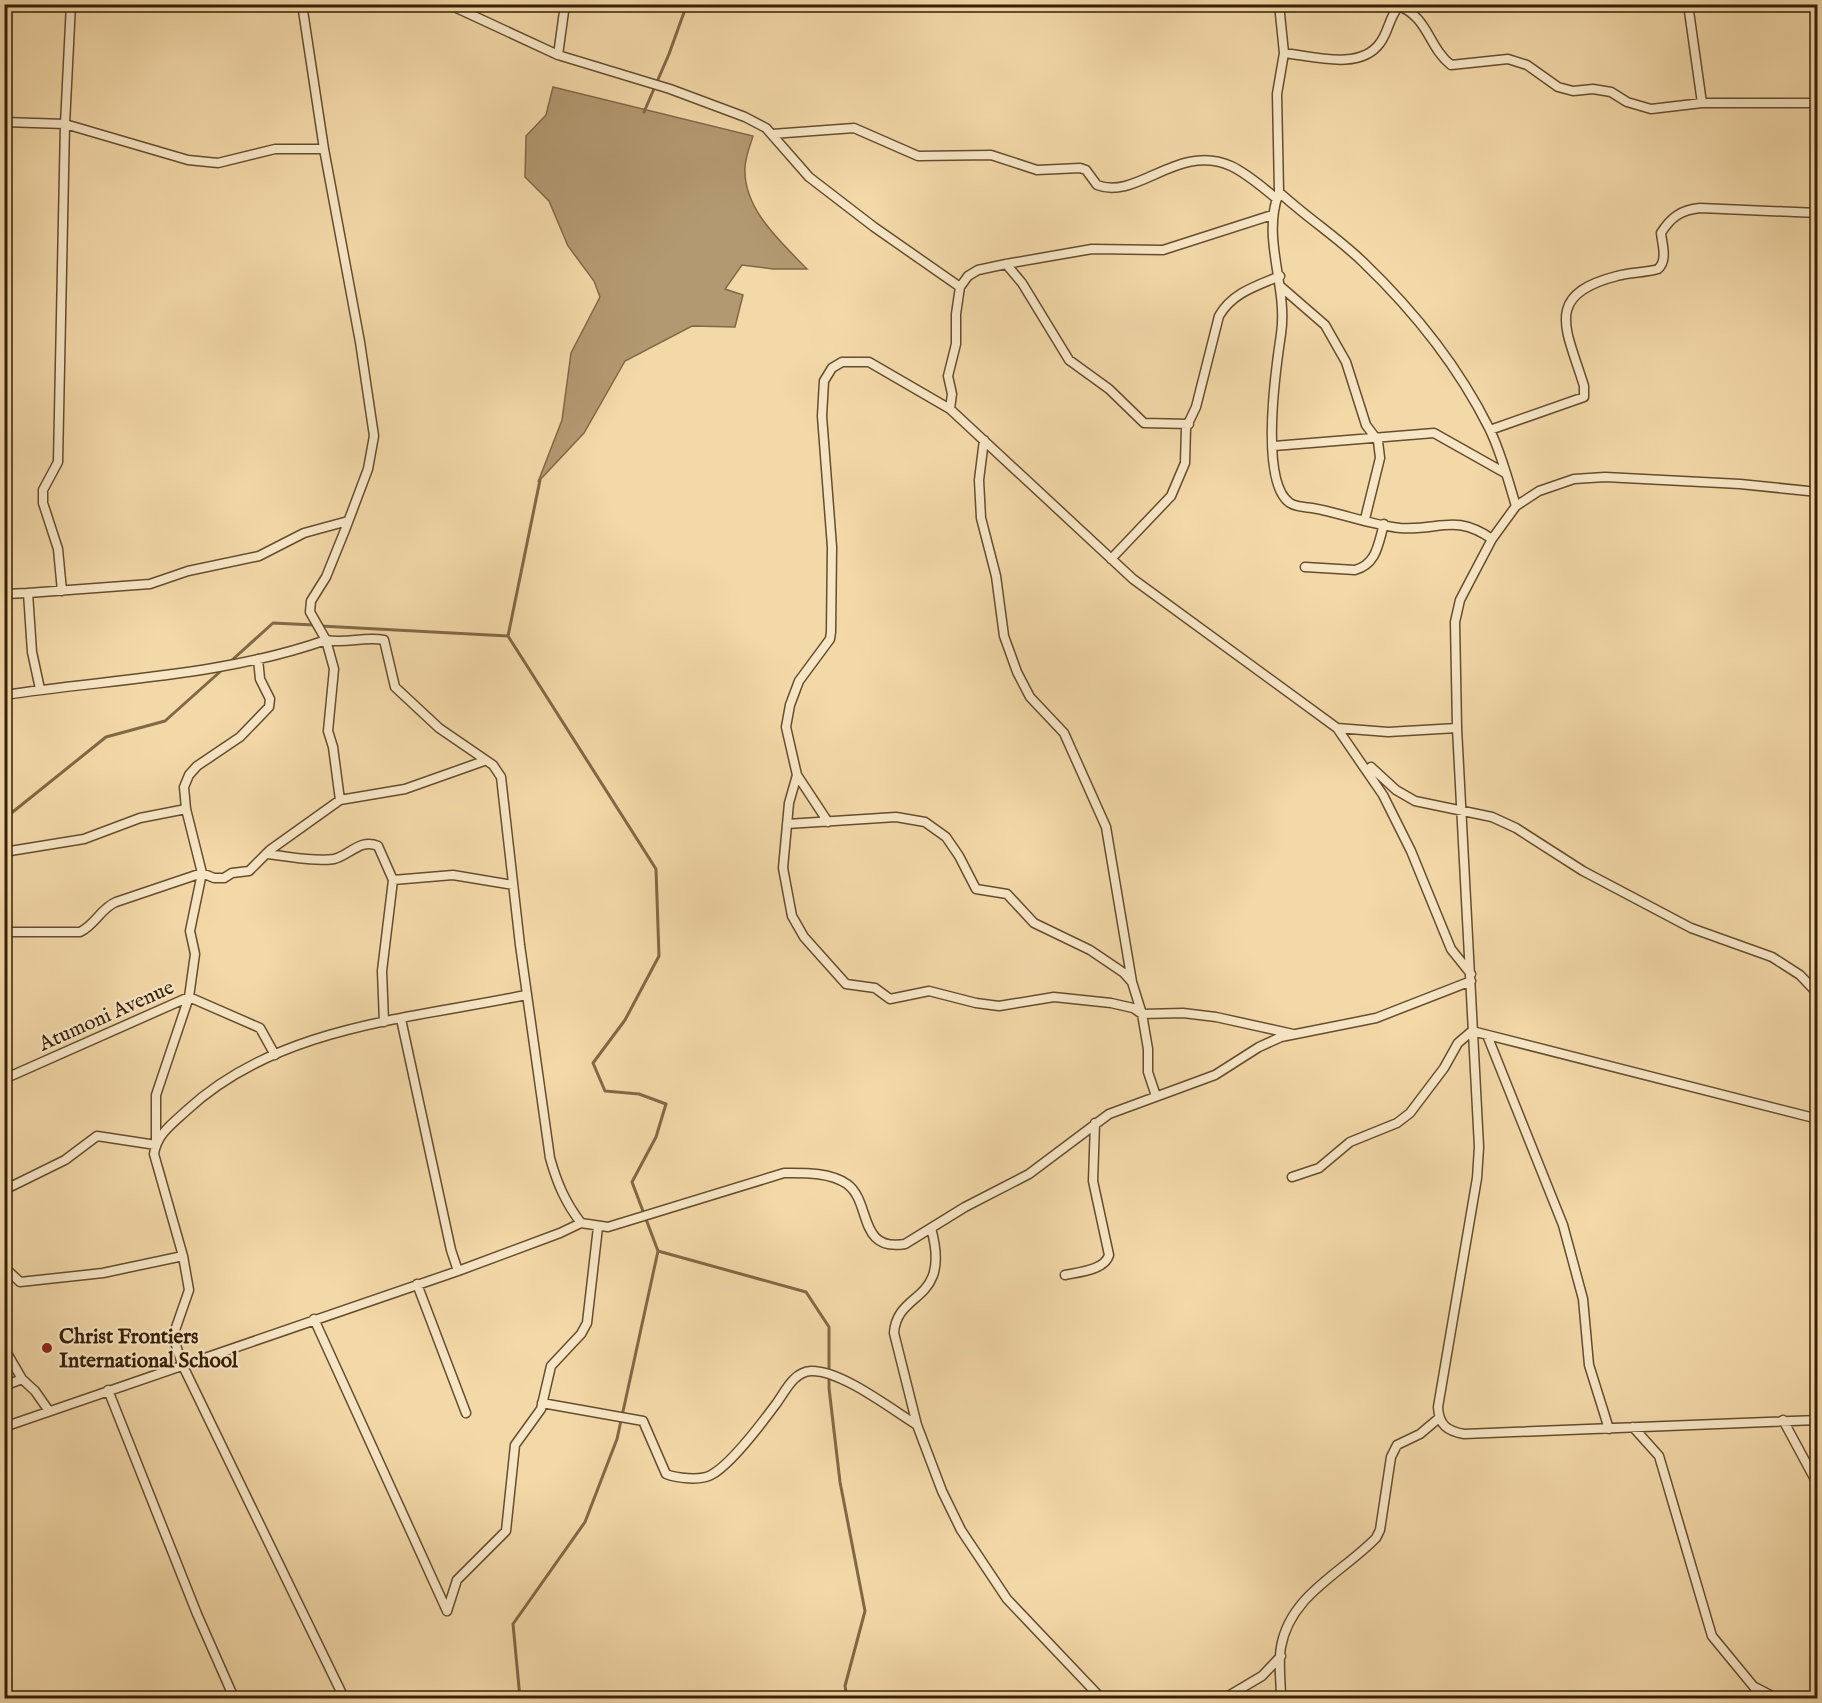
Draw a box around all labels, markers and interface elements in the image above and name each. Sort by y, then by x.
street label: Atumoni Avenue [34,974,179,1059]
place label: Christ Frontiers International School [59,1324,239,1375]
marker: Christ Frontiers International School [40,1341,54,1355]

